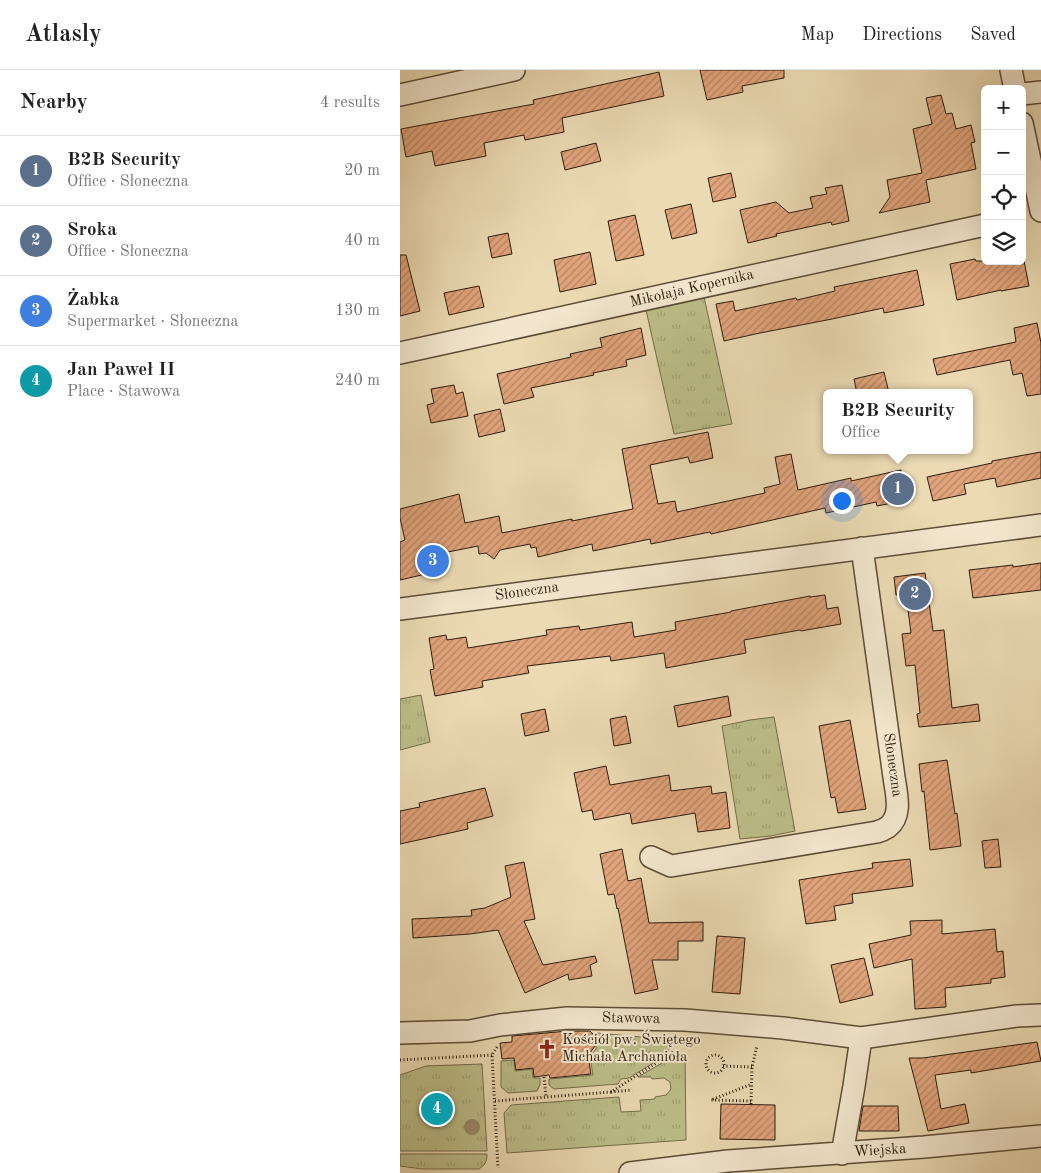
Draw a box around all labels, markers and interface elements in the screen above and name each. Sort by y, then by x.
text: Atlasly [25,23,102,47]
text: Map [801,26,834,44]
text: Directions [862,26,942,44]
text: Saved [970,26,1016,44]
map controls [981,85,1026,265]
button: + [981,85,1026,130]
text: Nearby [20,92,88,113]
text: 4 results [320,95,380,111]
button: − [981,130,1026,175]
text: B2B Security [67,151,181,170]
text: 1 [31,163,41,179]
text: 20 m [344,163,380,179]
text: Office · Słoneczna [67,174,189,190]
button: locate [981,175,1026,220]
button: layers [981,220,1026,265]
text: Sroka [67,221,117,240]
text: 2 [31,233,41,249]
text: 40 m [344,233,380,249]
text: Office · Słoneczna [67,244,189,260]
street label: Mikołaja Kopernika [629,267,756,311]
text: Żabka [67,291,119,310]
text: 3 [31,303,41,319]
text: 130 m [335,303,380,319]
text: Supermarket · Słoneczna [67,314,238,330]
text: Jan Paweł II [67,361,175,380]
text: 4 [31,373,41,389]
text: 240 m [335,373,380,389]
text: Place · Stawowa [67,384,180,400]
popup [823,389,973,454]
text: B2B Security [841,402,955,421]
text: Office [841,425,880,441]
pin: 1 [882,470,914,508]
your location [829,488,855,514]
pin: 3 [417,542,449,580]
pin: 2 [899,575,931,613]
street label: Słoneczna [494,580,561,604]
street label: Słoneczna [880,732,904,799]
street label: Stawowa [602,1011,661,1027]
place label: Kościół pw. Świętego Michała Archanioła [562,1029,701,1065]
church icon: Kościół pw. Świętego Michała Archanioła [536,1038,558,1060]
pin: 4 [421,1090,453,1128]
street label: Wiejska [853,1142,907,1160]

